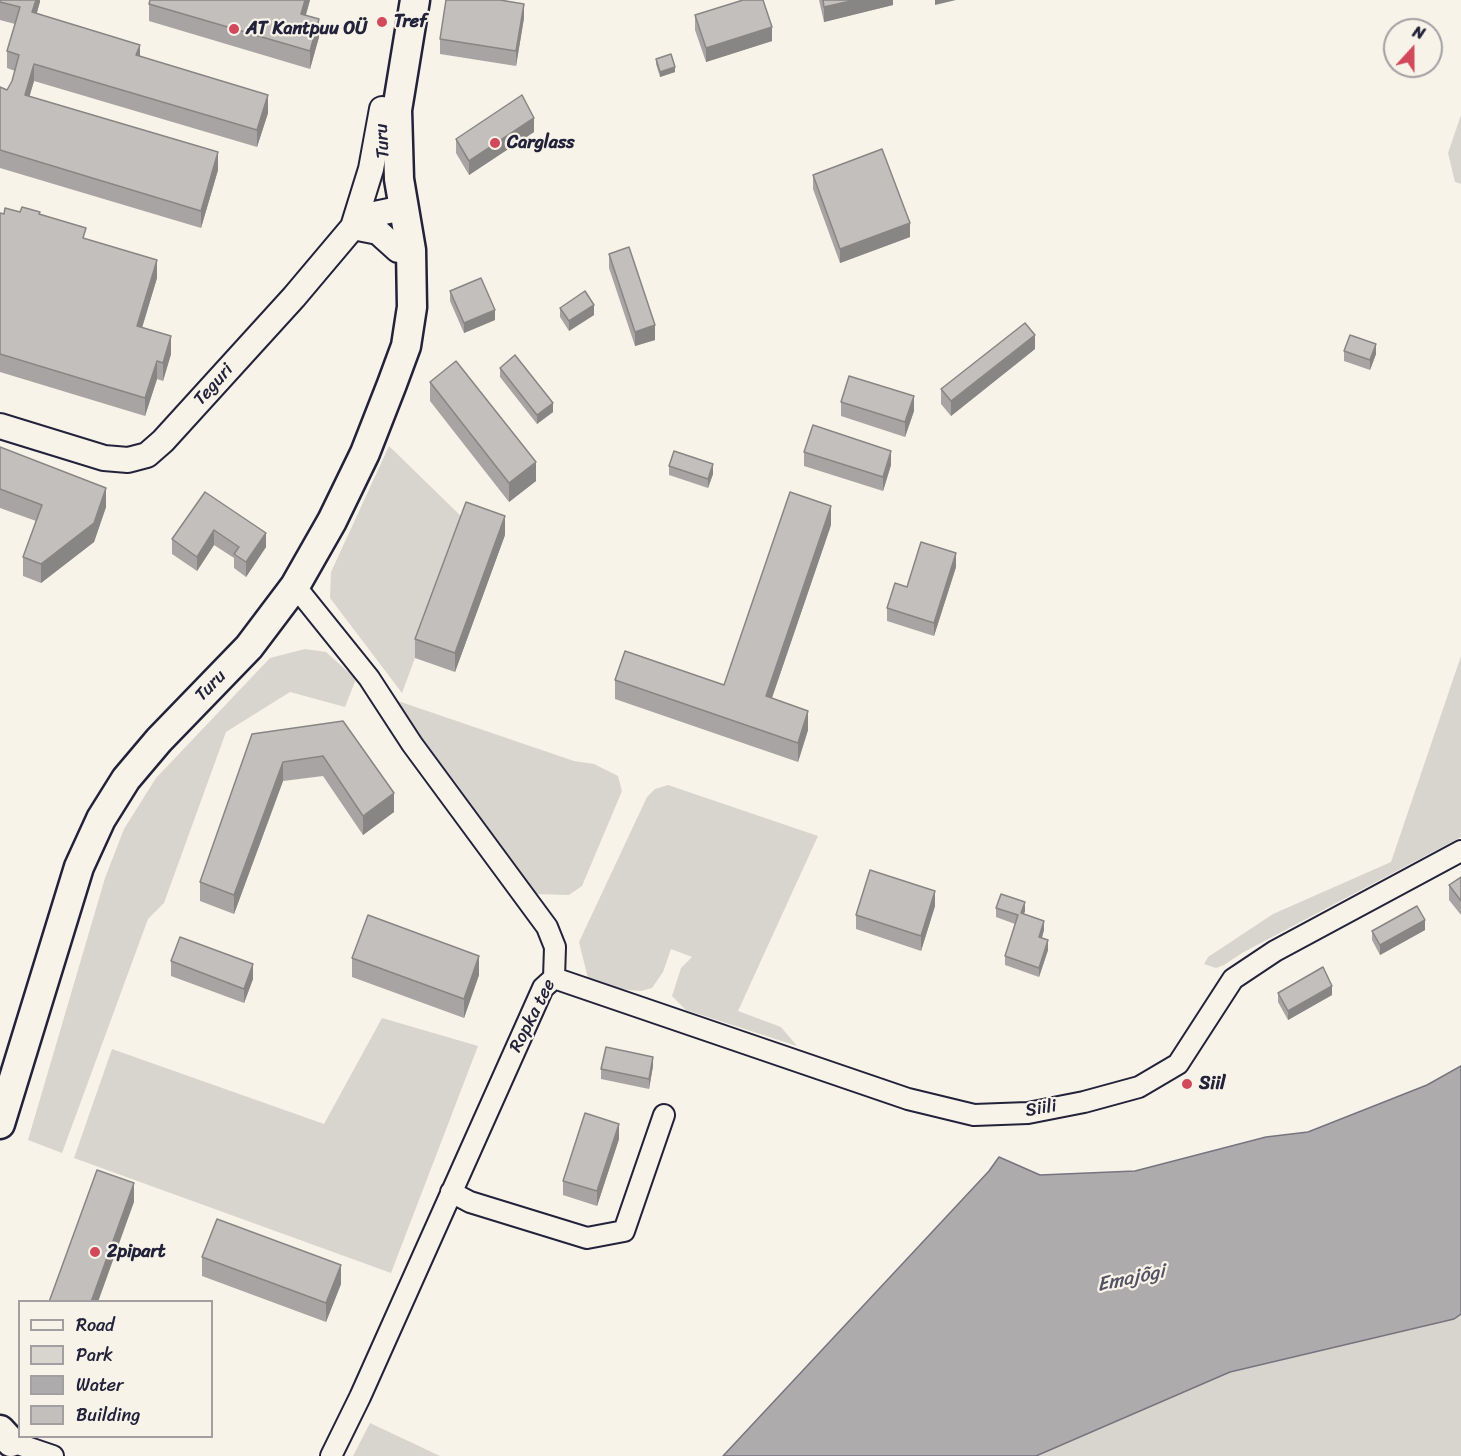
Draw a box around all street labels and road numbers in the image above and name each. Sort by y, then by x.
street label: Turu [371,123,395,159]
street label: Teguri [190,360,238,410]
street label: Turu [191,666,231,706]
street label: Ropka tee [505,976,561,1056]
street label: Siili [1024,1096,1058,1122]

